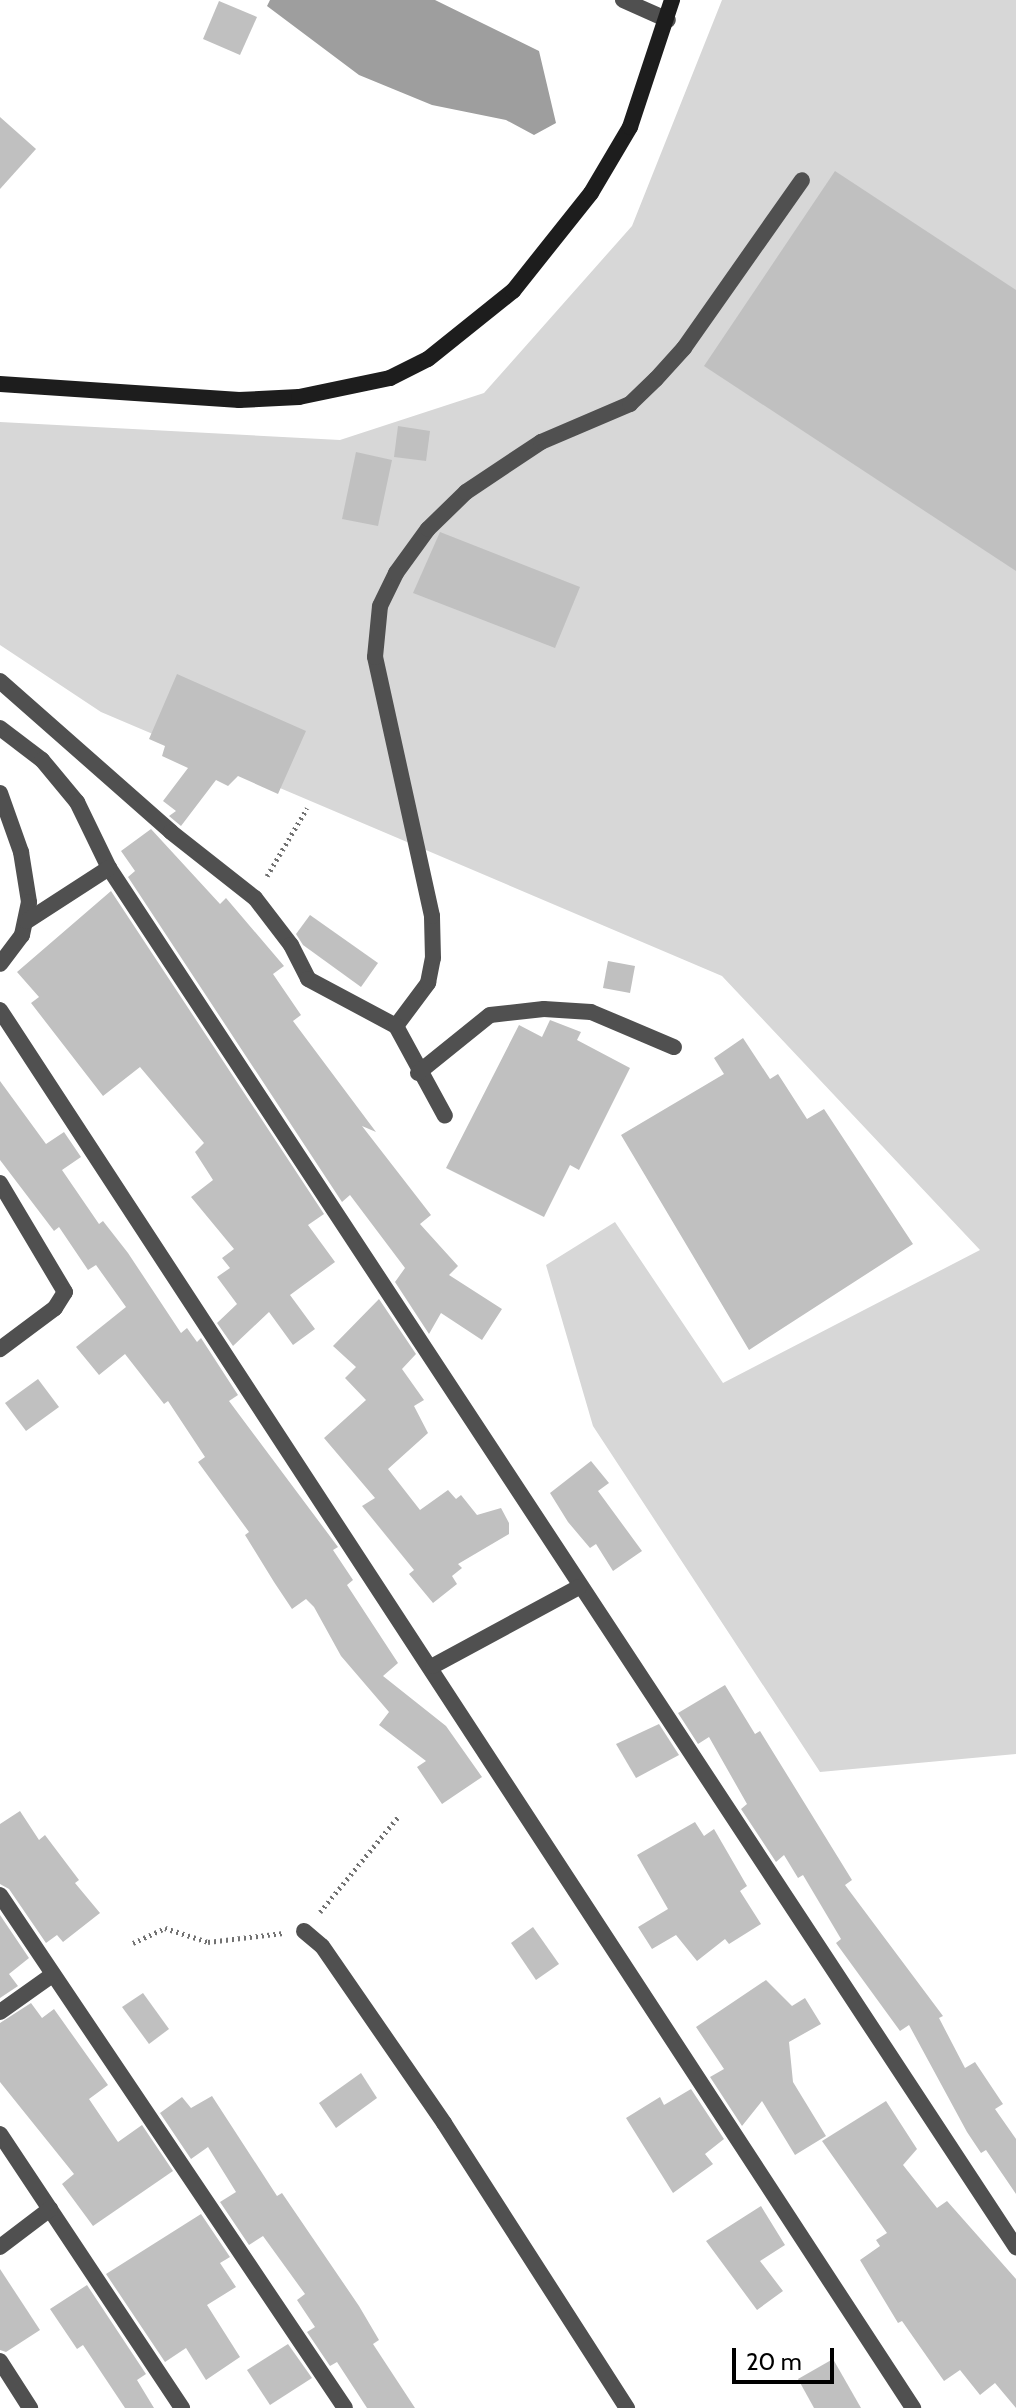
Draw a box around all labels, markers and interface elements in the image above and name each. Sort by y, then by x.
scale bar [736,2332,838,2382]
text: 20 m [746,2347,802,2376]

